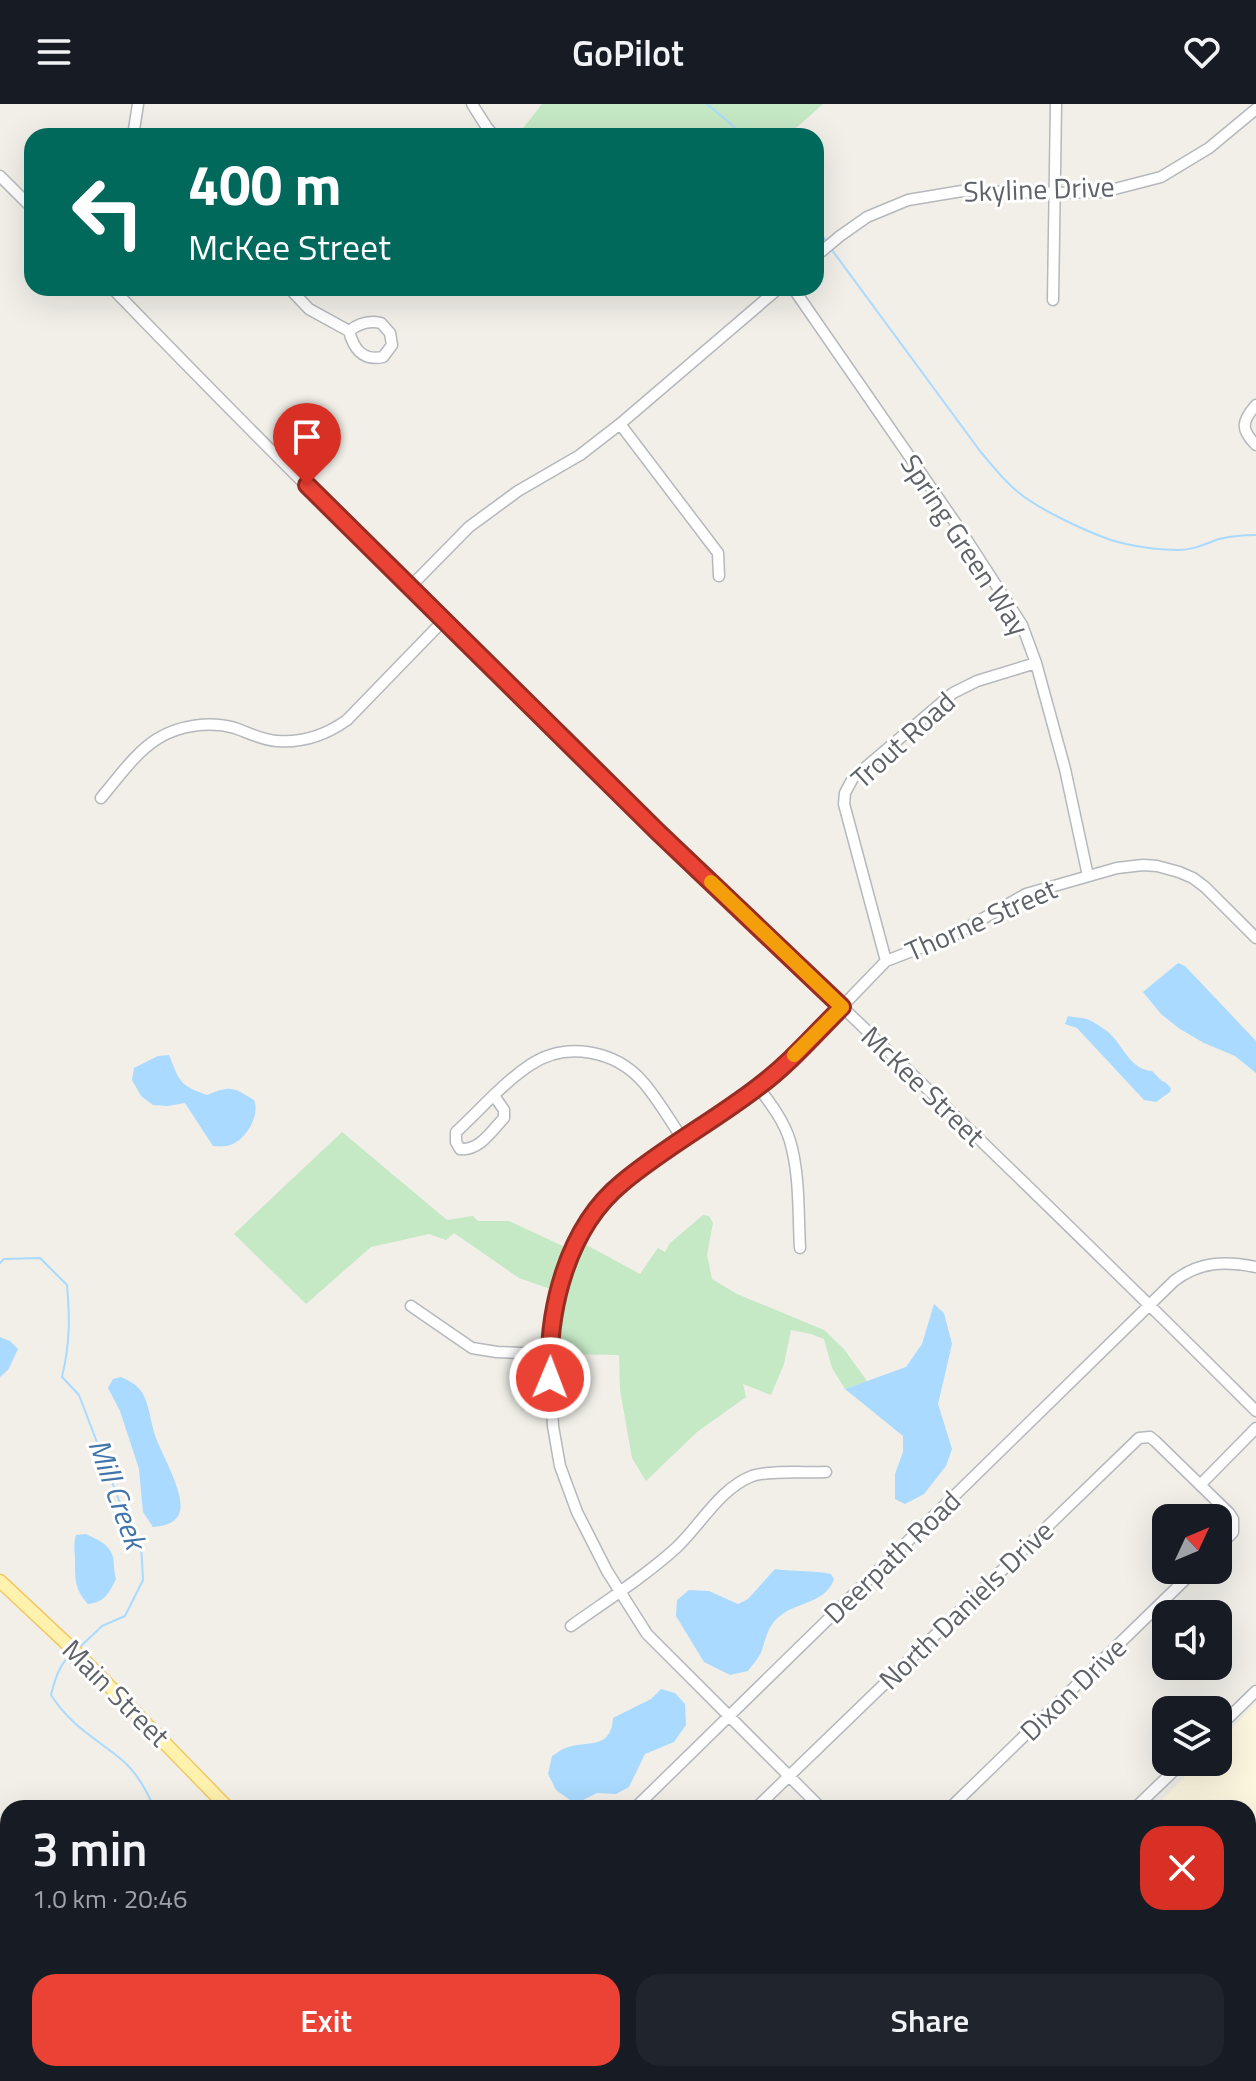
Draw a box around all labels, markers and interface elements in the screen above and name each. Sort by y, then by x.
text: GoPilot [572,25,684,80]
icon: menu [32,30,76,74]
icon: heart [1180,30,1224,74]
text: 400 m [188,142,341,227]
icon: left [56,160,160,264]
street label: Skyline Drive [963,164,1115,213]
text: McKee Street [188,219,391,274]
pin [273,403,341,485]
icon: arrive [285,415,329,459]
street label: Spring Green Way [890,445,1040,644]
street label: Trout Road [841,681,965,798]
street label: Thorne Street [898,867,1064,972]
street label: McKee Street [852,1015,995,1156]
position arrow [508,1336,592,1420]
water label: Mill Creek [77,1432,160,1559]
street label: Deerpath Road [813,1480,970,1633]
north arrow [1152,1504,1232,1584]
map controls [1152,1504,1232,1776]
street label: North Daniels Drive [869,1510,1063,1699]
button: sound [1152,1600,1232,1680]
street label: Dixon Drive [1010,1627,1136,1751]
street label: Main Street [53,1629,180,1756]
button: layers [1152,1696,1232,1776]
text: 3 min [32,1812,147,1885]
button: close [1140,1826,1224,1910]
text: 1.0 km · 20:46 [32,1879,188,1918]
button: Exit [32,1974,620,2066]
button: Share [636,1974,1224,2066]

